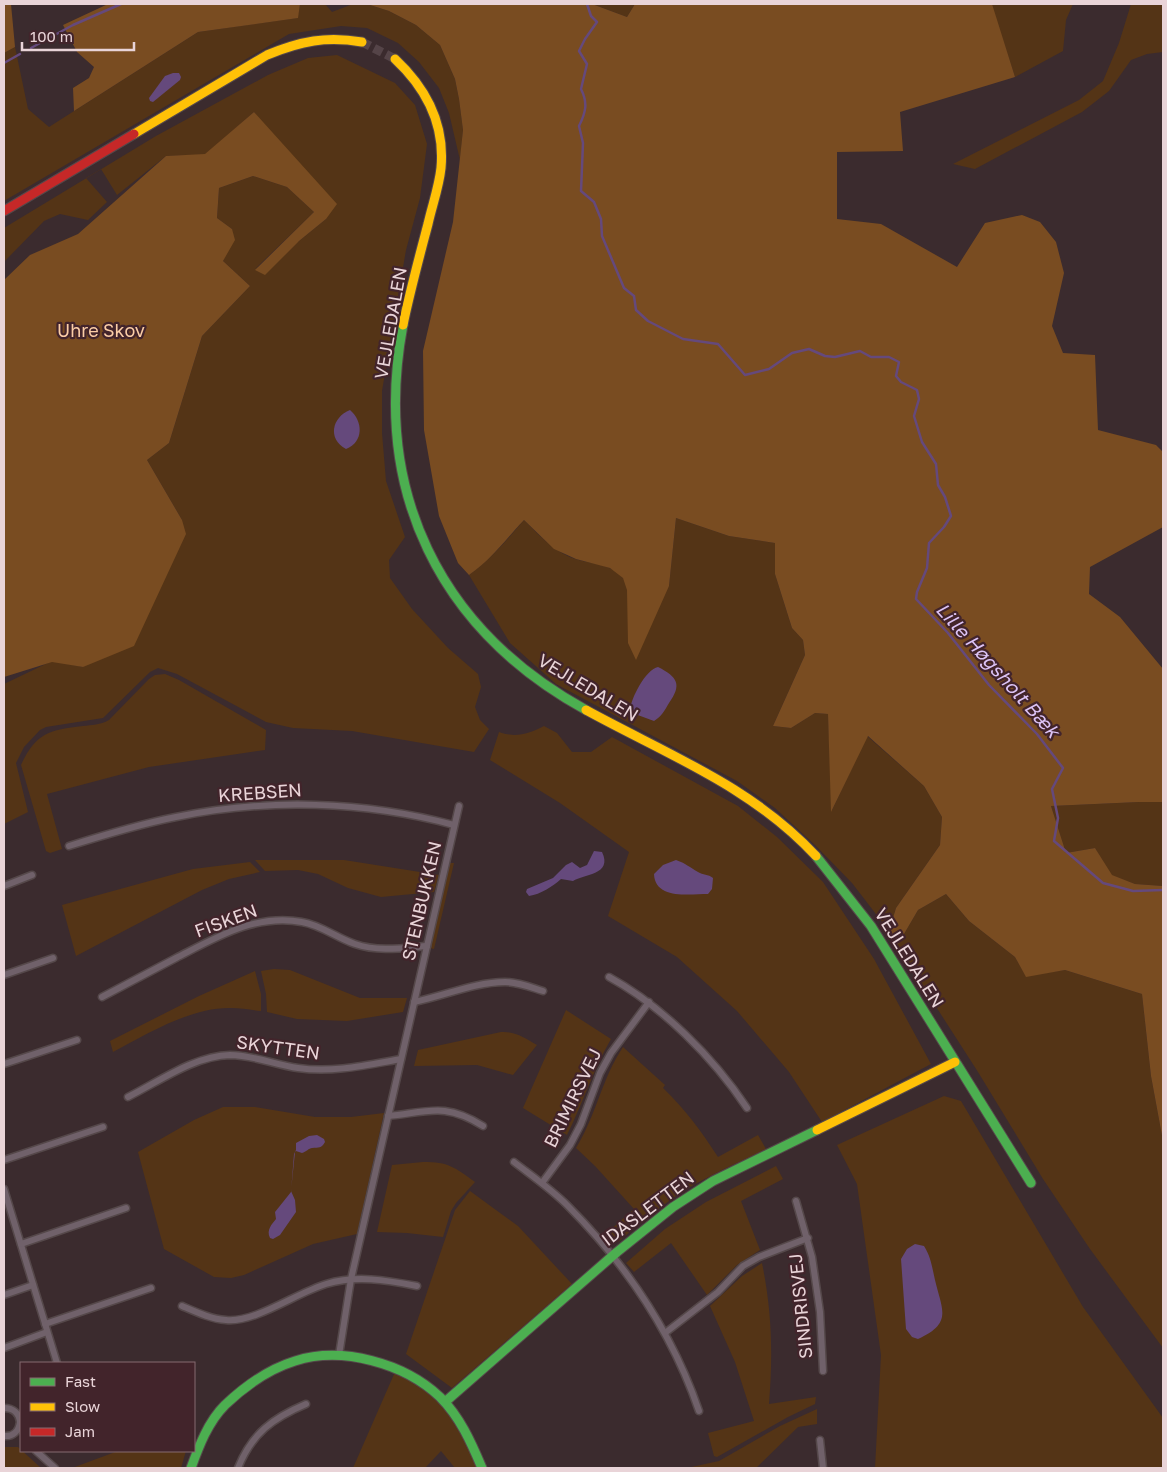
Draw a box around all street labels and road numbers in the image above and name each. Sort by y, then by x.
street label: VEJLEDALEN [369,265,411,381]
street label: VEJLEDALEN [534,648,643,726]
street label: KREBSEN [217,778,303,806]
street label: STENBUKKEN [397,839,445,963]
street label: FISKEN [191,899,260,942]
street label: VEJLEDALEN [870,904,949,1011]
street label: SKYTTEN [235,1030,321,1064]
street label: BRIMIRSVEJ [539,1044,606,1151]
street label: IDASLETTEN [597,1166,698,1250]
street label: SINDRISVEJ [784,1252,816,1360]

